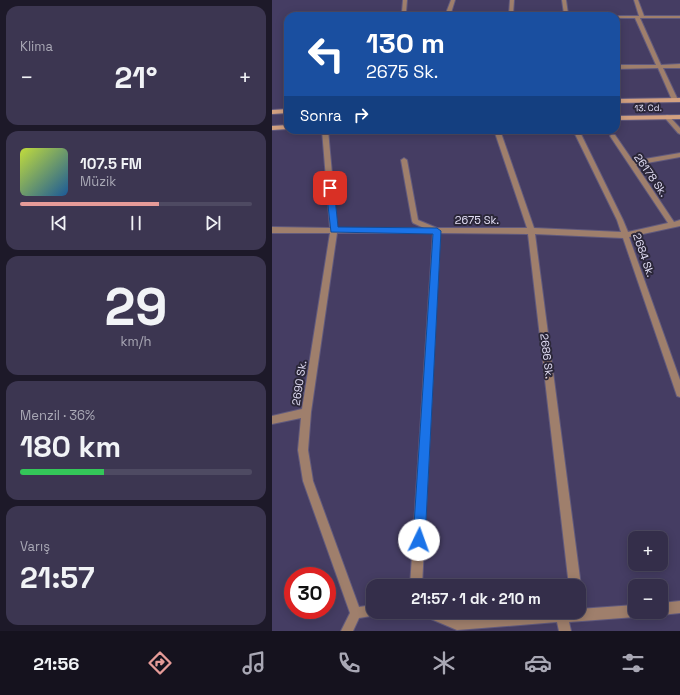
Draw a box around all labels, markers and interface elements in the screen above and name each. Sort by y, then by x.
text: 130 m [366,25,445,61]
icon: left [300,28,352,80]
text: Klima [20,38,53,55]
text: 21° [114,58,158,97]
text: 2675 Sk. [366,60,438,83]
text: − [20,63,34,91]
text: + [238,63,252,91]
street label: 13. Cd. [634,102,662,114]
icon: right [350,104,372,126]
text: Sonra [300,106,342,125]
street label: 26178 Sk. [631,151,671,199]
text: 107.5 FM [80,154,142,173]
pin [313,171,347,205]
text: Müzik [80,173,116,190]
icon: arrive [319,177,341,199]
icon: previous [48,212,70,234]
icon: pause [125,212,147,234]
icon: next [202,212,224,234]
street label: 2675 Sk. [455,213,499,227]
street label: 2684 Sk. [630,231,658,279]
text: 29 [105,274,167,340]
text: km/h [121,333,151,350]
street label: 2686 Sk. [537,333,557,380]
street label: 2690 Sk. [289,359,309,407]
text: Menzil · 36% [20,407,95,424]
text: 180 km [20,427,121,466]
position arrow [398,519,440,561]
map controls [628,531,668,619]
button: + [628,531,668,571]
text: Varış [20,538,50,555]
text: 21:57 [20,558,95,597]
speed limit sign: 30 [284,567,336,619]
button: − [628,579,668,619]
text: 21:57 · 1 dk · 210 m [411,589,541,608]
icon: directions [146,649,174,677]
icon: music [240,649,268,677]
icon: phone [335,649,363,677]
icon: climate [430,649,458,677]
icon: car [524,649,552,677]
icon: filters [619,649,647,677]
text: 21:56 [33,652,79,675]

